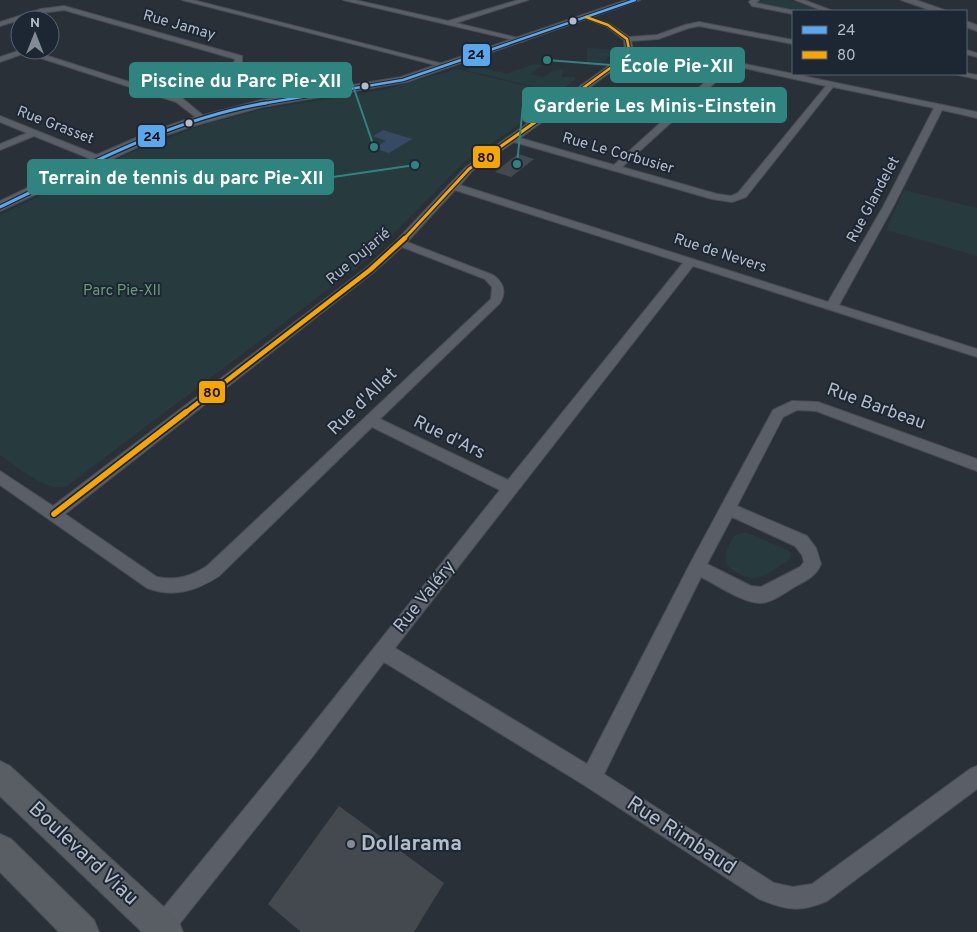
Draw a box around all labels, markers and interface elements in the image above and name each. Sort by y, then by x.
street label: Rue Jamay [141,7,218,45]
north arrow [10,10,60,60]
legend [792,10,967,75]
text: N [30,15,40,32]
unlabelled marker [568,16,578,26]
text: 24 [837,22,855,41]
line badge: 24 [462,43,491,67]
text: 24 [467,47,485,64]
text: 80 [837,47,856,66]
callout: École Pie-XII [611,48,744,82]
text: École Pie-XII [621,54,733,79]
callout: Piscine du Parc Pie-XII [130,63,351,97]
text: Piscine du Parc Pie-XII [141,70,341,94]
unlabelled marker [360,81,370,91]
callout: Garderie Les Minis-Einstein [523,88,786,122]
text: Garderie Les Minis-Einstein [533,95,777,119]
street label: Rue Grasset [14,103,96,149]
unlabelled marker [184,118,194,128]
line badge: 24 [137,124,166,148]
text: 24 [143,129,161,146]
street label: Rue Le Corbusier [560,129,676,179]
line badge: 80 [472,145,501,169]
text: 80 [477,150,495,167]
street label: Rue Glandelet [843,154,905,246]
callout: Terrain de tennis du parc Pie-XII [28,160,333,194]
text: Terrain de tennis du parc Pie-XII [38,167,324,191]
street label: Rue Dujarié [323,225,395,289]
street label: Rue de Nevers [671,230,769,278]
park label: Parc Pie-XII [83,282,161,301]
street label: Rue d'Allet [324,363,402,441]
street label: Rue Barbeau [823,378,929,436]
line badge: 80 [198,380,226,404]
text: 80 [203,385,221,402]
street label: Rue d'Ars [409,411,489,465]
street label: Rue Valéry [389,556,461,638]
street label: Rue Rimbaud [621,791,741,881]
street label: Boulevard Viau [22,796,144,912]
place label: Dollarama [361,831,462,858]
marker: Dollarama [345,838,357,850]

